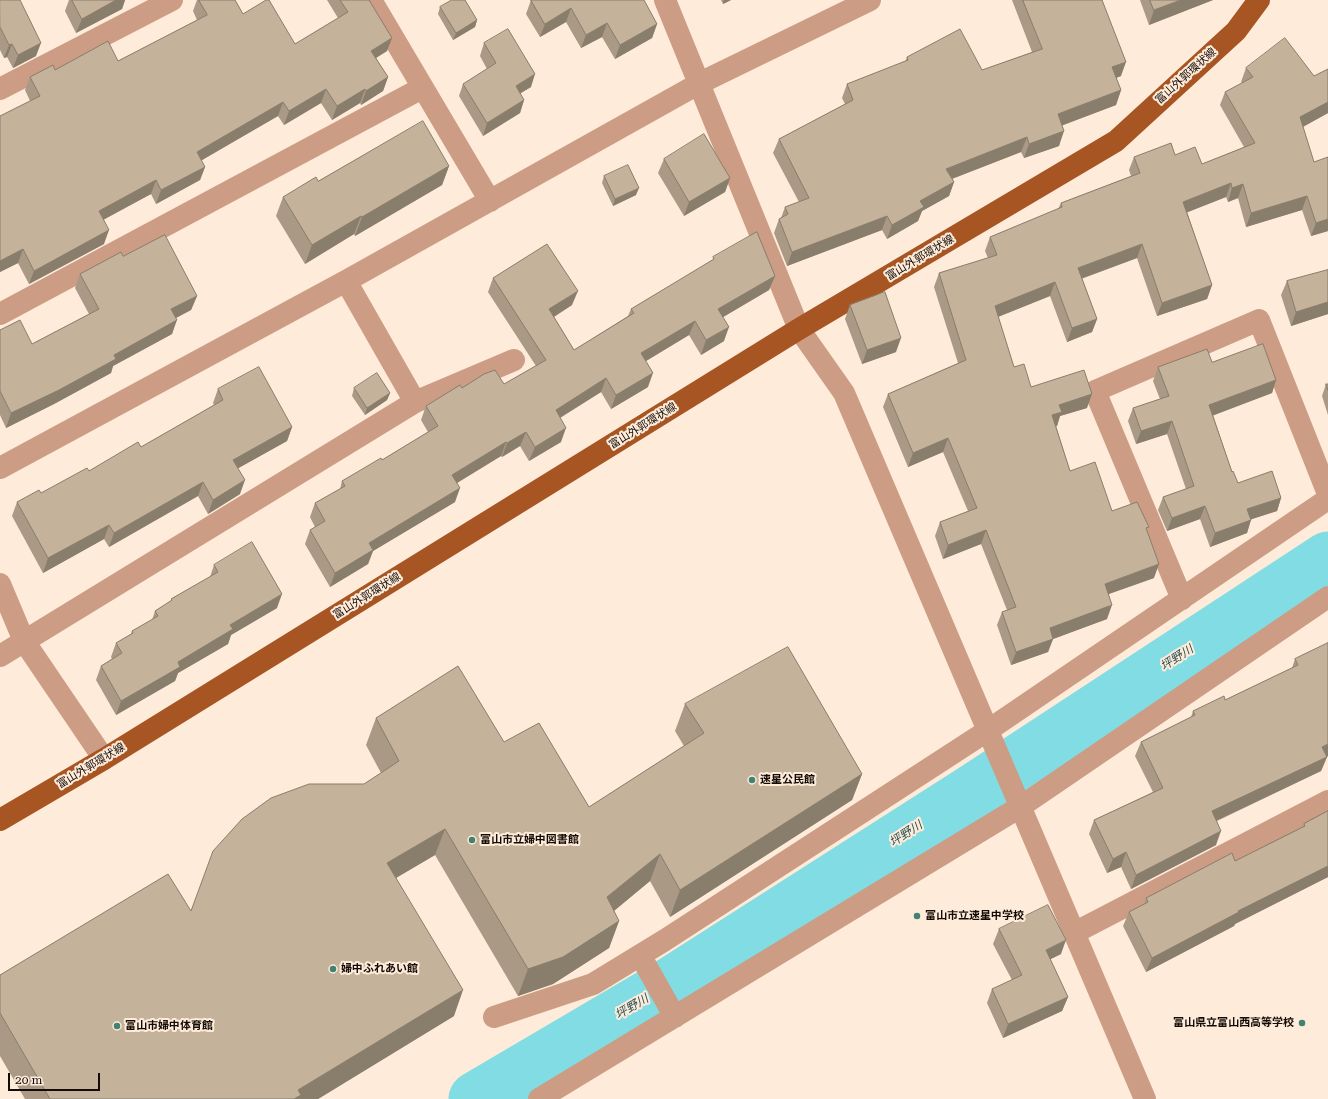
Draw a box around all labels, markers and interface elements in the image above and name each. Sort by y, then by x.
street label: 富山外郭環状線 [1153,45,1219,107]
street label: 富山外郭環状線 [884,233,956,283]
street label: 富山外郭環状線 [607,400,679,452]
street label: 富山外郭環状線 [331,570,403,622]
water label: 坪野川 [1158,642,1196,674]
street label: 富山外郭環状線 [55,741,127,791]
place label: 速星公民館 [760,773,815,787]
marker: 速星公民館 [747,775,757,785]
water label: 坪野川 [887,818,925,850]
place label: 富山市立婦中図書館 [480,833,579,847]
marker: 富山市立婦中図書館 [467,835,477,845]
place label: 富山市立速星中学校 [925,909,1024,923]
marker: 富山市立速星中学校 [912,911,922,921]
place label: 婦中ふれあい館 [341,962,418,976]
marker: 婦中ふれあい館 [328,964,338,974]
water label: 坪野川 [613,992,651,1022]
place label: 富山県立富山西高等学校 [1173,1016,1294,1030]
marker: 富山県立富山西高等学校 [1297,1018,1307,1028]
place label: 富山市婦中体育館 [125,1019,213,1033]
marker: 富山市婦中体育館 [112,1021,122,1031]
scale bar [10,1065,102,1091]
text: 20 m [15,1073,42,1087]

